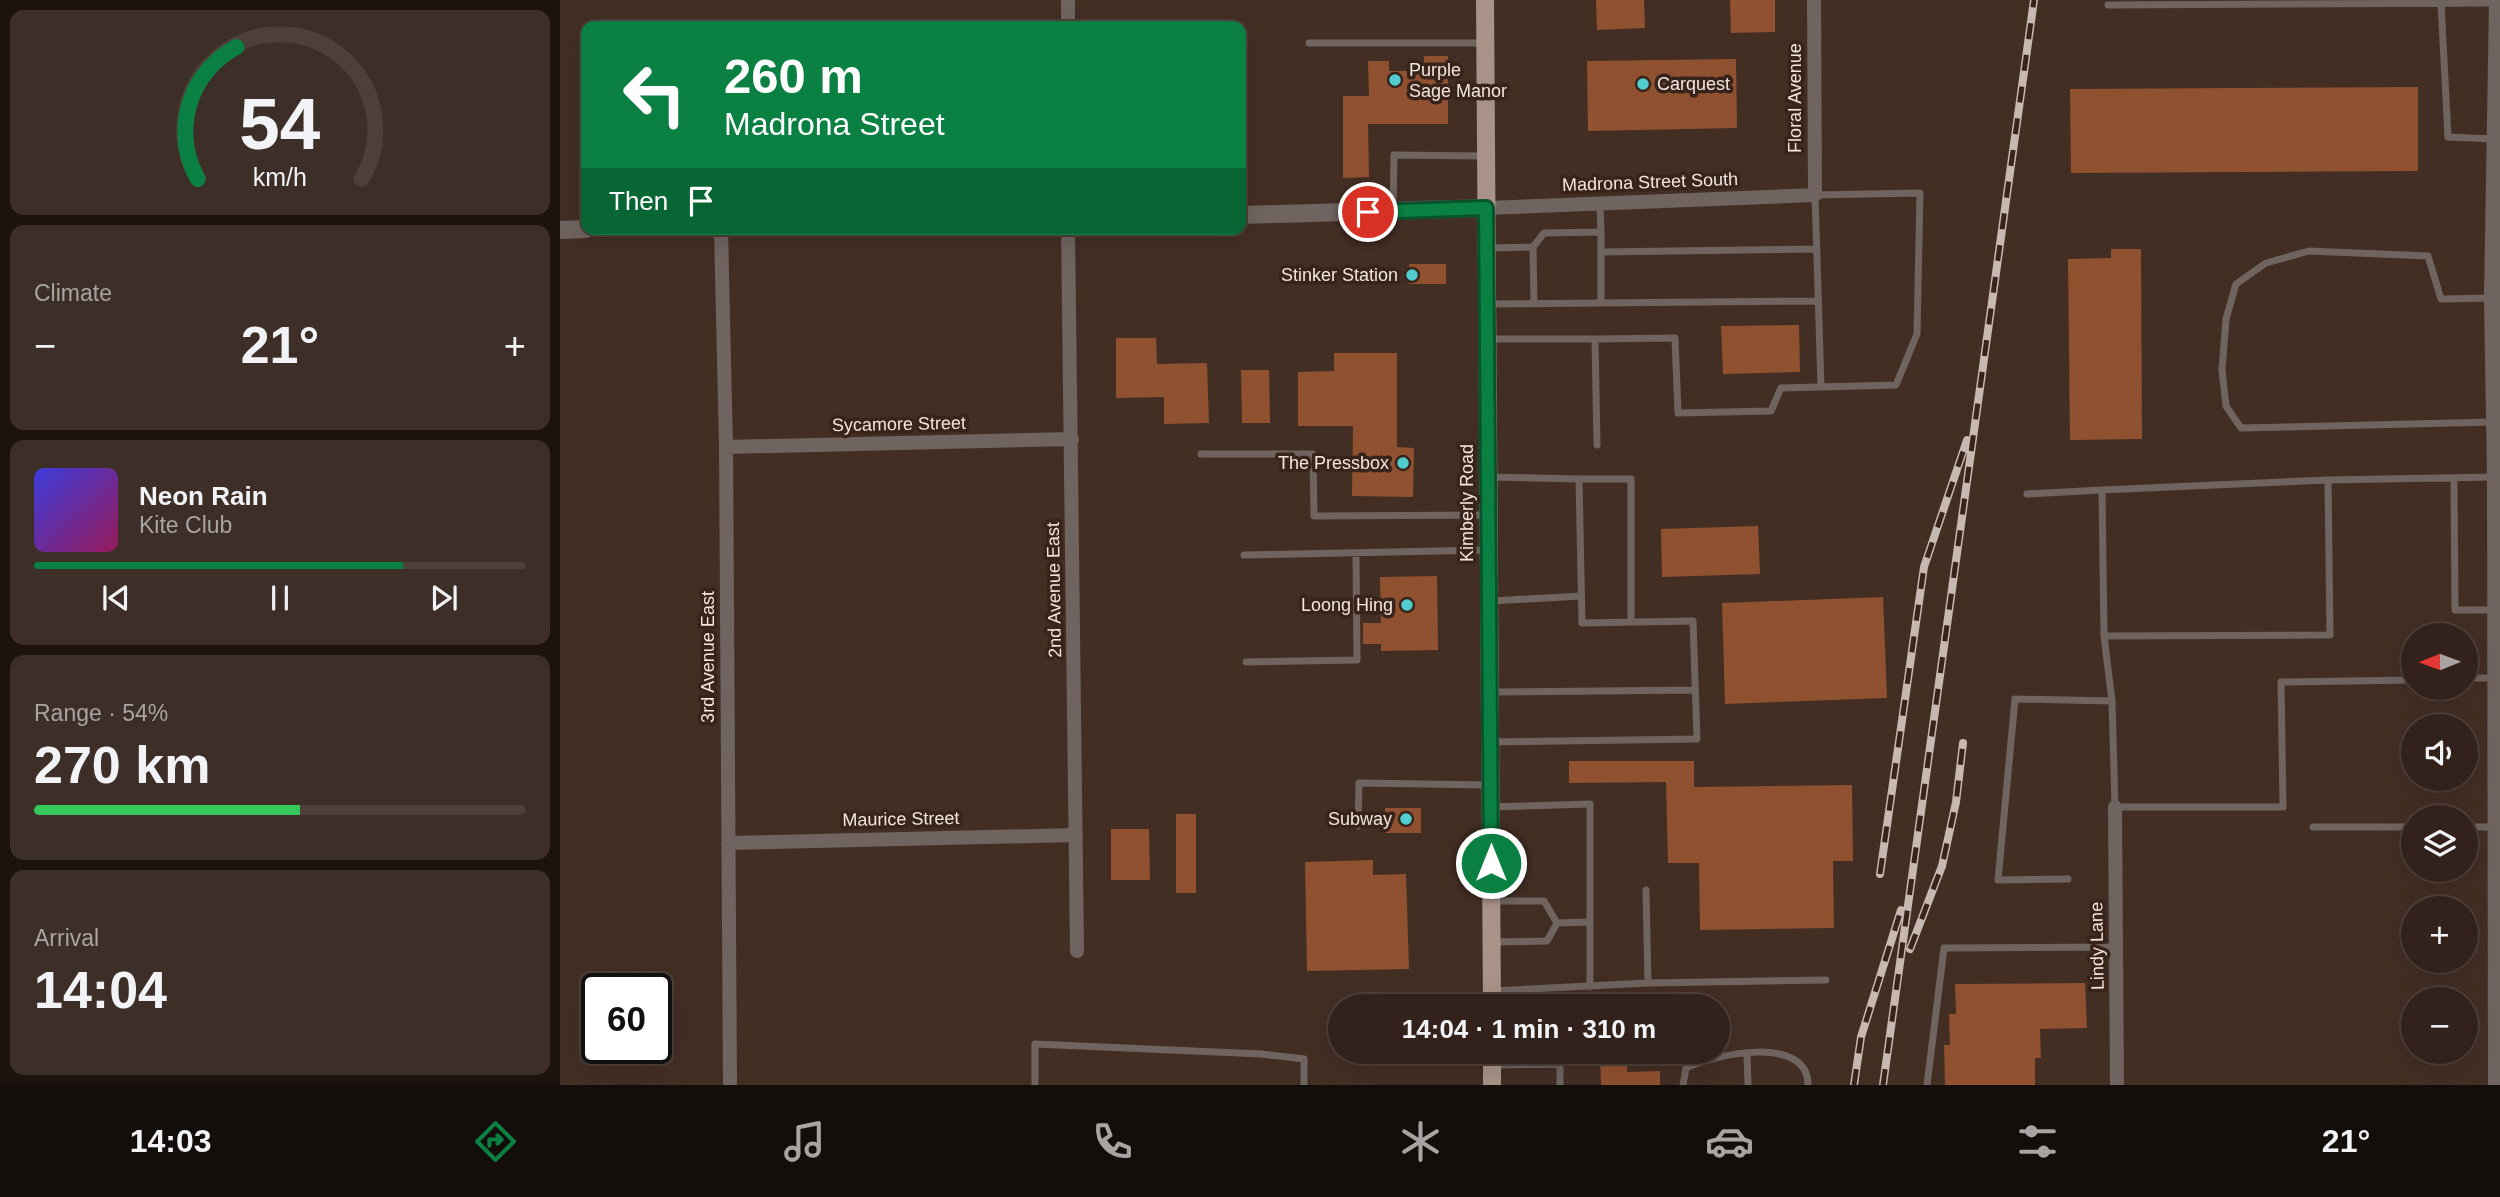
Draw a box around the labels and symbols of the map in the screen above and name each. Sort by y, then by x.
street label: Floral Avenue [1785,43,1805,153]
place label: Purple Sage Manor [1409,60,1507,101]
marker: Purple Sage Manor [1387,72,1403,88]
place label: Carquest [1657,74,1730,94]
marker: Carquest [1635,76,1651,92]
street label: Madrona Street South [1562,169,1738,195]
pin [1338,182,1398,242]
place label: Stinker Station [1281,265,1398,285]
marker: Stinker Station [1404,267,1420,283]
street label: Sycamore Street [832,413,966,435]
street label: Kimberly Road [1457,444,1477,562]
place label: The Pressbox [1278,453,1389,473]
marker: The Pressbox [1395,455,1411,471]
street label: 2nd Avenue East [1043,522,1065,658]
street label: 3rd Avenue East [698,591,718,723]
place label: Loong Hing [1301,595,1393,615]
marker: Loong Hing [1399,597,1415,613]
north arrow [2401,623,2478,700]
street label: Maurice Street [842,808,960,830]
place label: Subway [1328,809,1392,829]
marker: Subway [1398,811,1414,827]
position arrow [1454,826,1528,900]
street label: Lindy Lane [2086,902,2108,990]
speed limit sign: 60 [581,973,672,1064]

